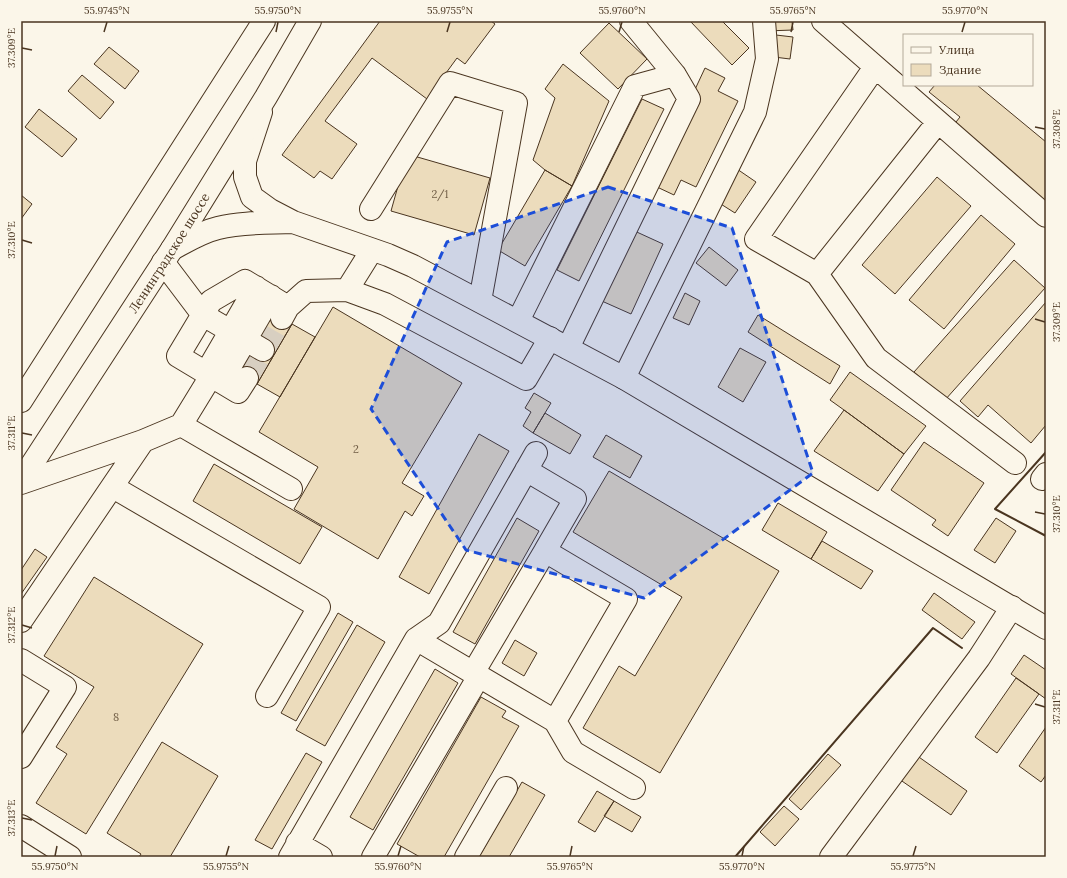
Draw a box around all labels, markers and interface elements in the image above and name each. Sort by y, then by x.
text: 55.9745°N [84,4,130,17]
text: 55.9750°N [255,4,302,17]
text: 55.9755°N [427,4,473,17]
text: 55.9760°N [598,4,646,17]
text: 55.9765°N [770,4,817,17]
text: 55.9770°N [942,4,988,17]
text: 37.309°E [5,28,18,68]
legend [903,34,1033,86]
text: Улица [938,42,975,57]
text: Здание [939,62,982,77]
text: 37.308°E [1050,109,1063,149]
house number: 2/1 [431,187,449,202]
street label: Ленинградское шоссе [125,190,214,316]
text: 37.310°E [5,221,18,259]
text: 37.309°E [1050,302,1063,342]
text: 37.311°E [5,415,18,451]
house number: 2 [353,442,359,456]
text: 37.310°E [1050,495,1063,533]
text: 37.312°E [5,607,18,643]
text: 37.311°E [1050,689,1063,725]
house number: 8 [113,710,119,724]
text: 37.313°E [5,799,18,837]
text: 55.9750°N [32,860,79,873]
text: 55.9755°N [203,860,249,873]
text: 55.9760°N [374,860,422,873]
text: 55.9765°N [547,860,594,873]
text: 55.9770°N [719,860,765,873]
text: 55.9775°N [890,860,936,873]

